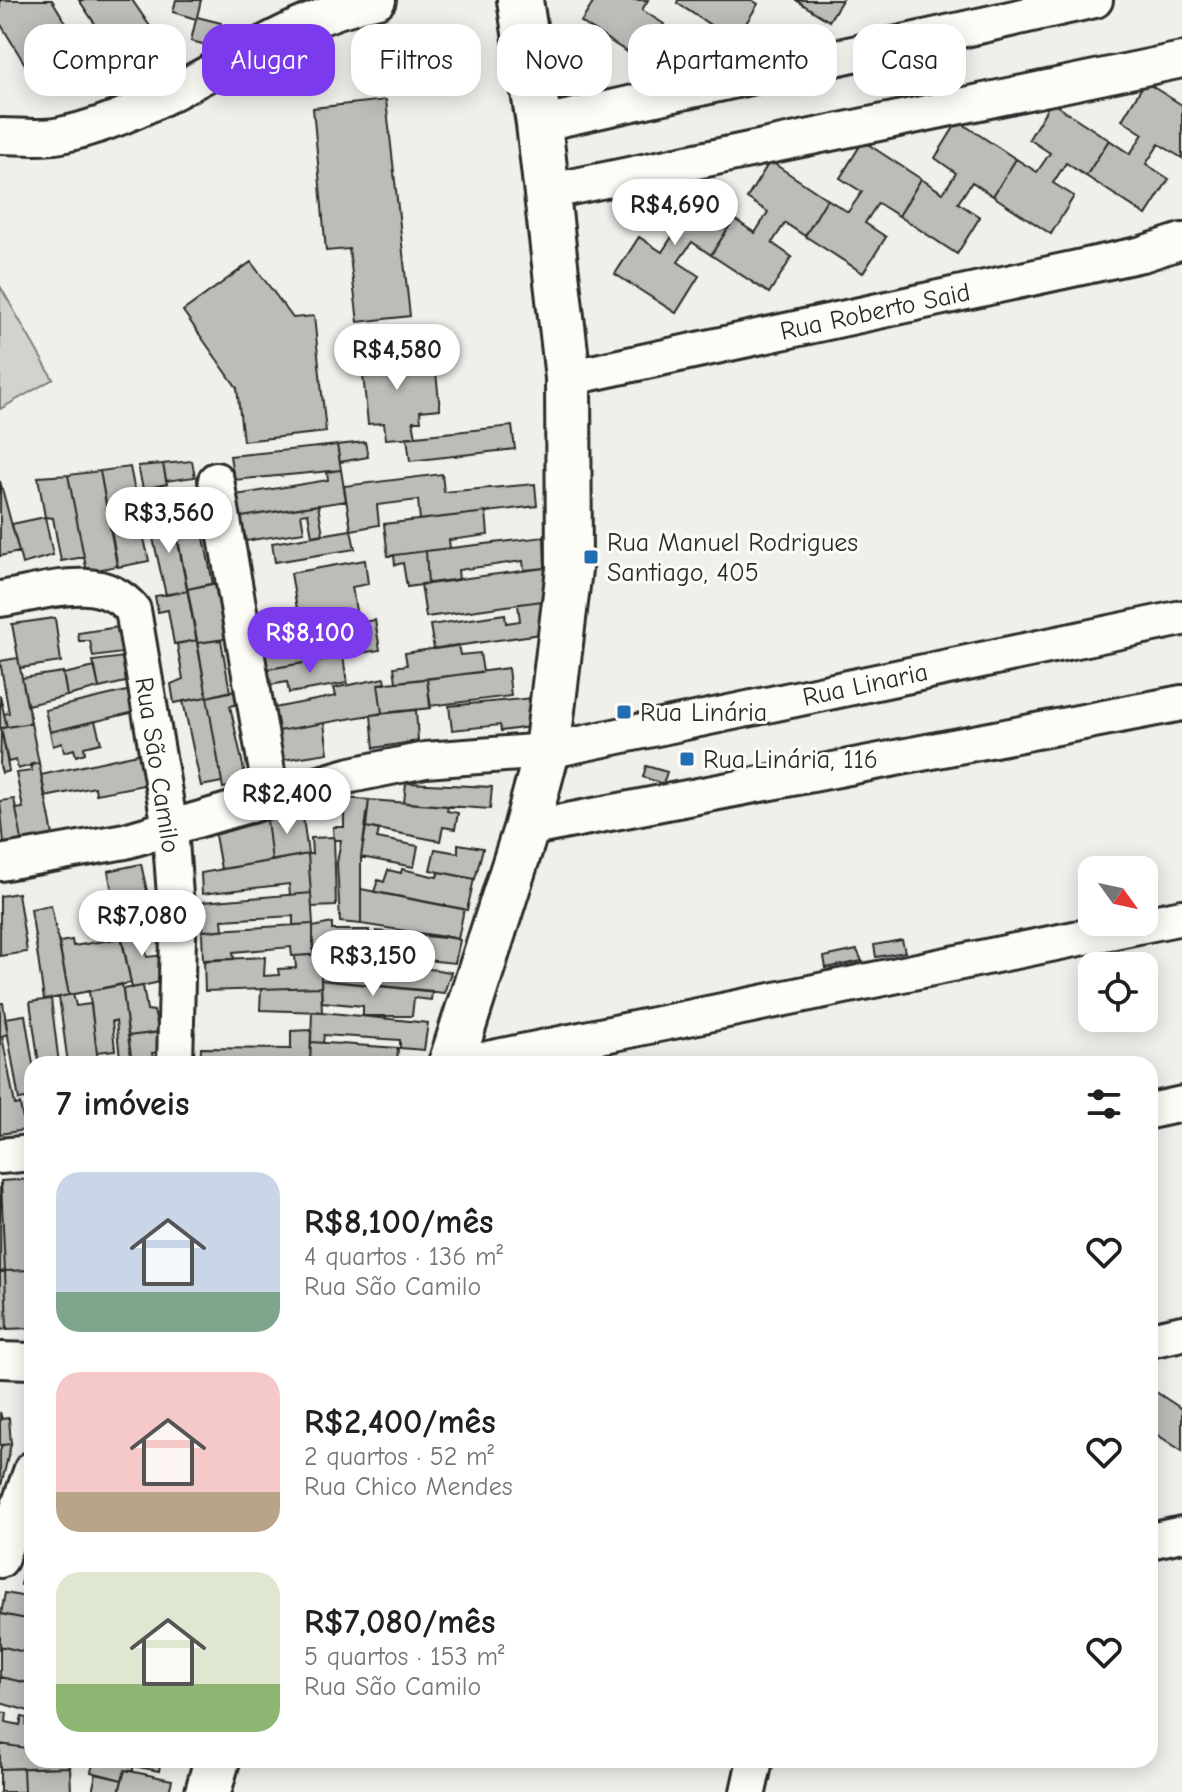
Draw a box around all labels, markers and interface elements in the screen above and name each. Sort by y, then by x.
chip: Comprar [24,24,186,96]
chip: Alugar [202,24,335,96]
chip: Filtros [351,24,481,96]
chip: Novo [497,24,612,96]
chip: Apartamento [628,24,837,96]
chip: Casa [853,24,966,96]
pin: R$4,690 [601,179,749,247]
text: R$4,690 [630,190,720,220]
street label: Rua Roberto Said [777,277,973,347]
pin: R$4,580 [323,324,471,392]
text: R$4,580 [352,335,442,365]
pin: R$3,560 [95,487,243,555]
text: R$3,560 [124,498,214,528]
place label: Rua Manuel Rodrigues Santiago, 405 [607,528,858,588]
marker: Rua Manuel Rodrigues Santiago, 405 [582,548,600,566]
pin: R$8,100 [236,607,384,675]
text: R$8,100 [265,618,355,648]
street label: Rua Linaria [800,657,931,713]
street label: Rua São Camilo [128,675,186,855]
place label: Rua Linária [640,698,767,728]
marker: Rua Linária [615,703,633,721]
place label: Rua Linária, 116 [703,745,878,775]
marker: Rua Linária, 116 [678,750,696,768]
pin: R$2,400 [213,768,361,836]
text: R$2,400 [242,779,332,809]
north arrow [1078,856,1158,936]
map controls [1078,856,1158,1032]
pin: R$7,080 [68,890,216,958]
text: R$7,080 [97,901,187,931]
pin: R$3,150 [299,930,447,998]
text: R$3,150 [329,941,417,971]
button: locate [1078,952,1158,1032]
icon: filters [1082,1082,1126,1126]
text: 7 imóveis [56,1084,189,1124]
text: R$8,100/mês [304,1202,494,1242]
icon: home [120,1204,216,1300]
icon: heart [1082,1230,1126,1274]
text: 4 quartos · 136 m² [304,1242,503,1272]
text: Rua São Camilo [304,1272,481,1302]
text: R$2,400/mês [304,1402,496,1442]
icon: home [120,1404,216,1500]
icon: heart [1082,1430,1126,1474]
text: 2 quartos · 52 m² [304,1442,494,1472]
text: Rua Chico Mendes [304,1472,512,1502]
text: R$7,080/mês [304,1602,496,1642]
icon: home [120,1604,216,1700]
icon: heart [1082,1630,1126,1674]
text: 5 quartos · 153 m² [304,1642,504,1672]
text: Rua São Camilo [304,1672,481,1702]

